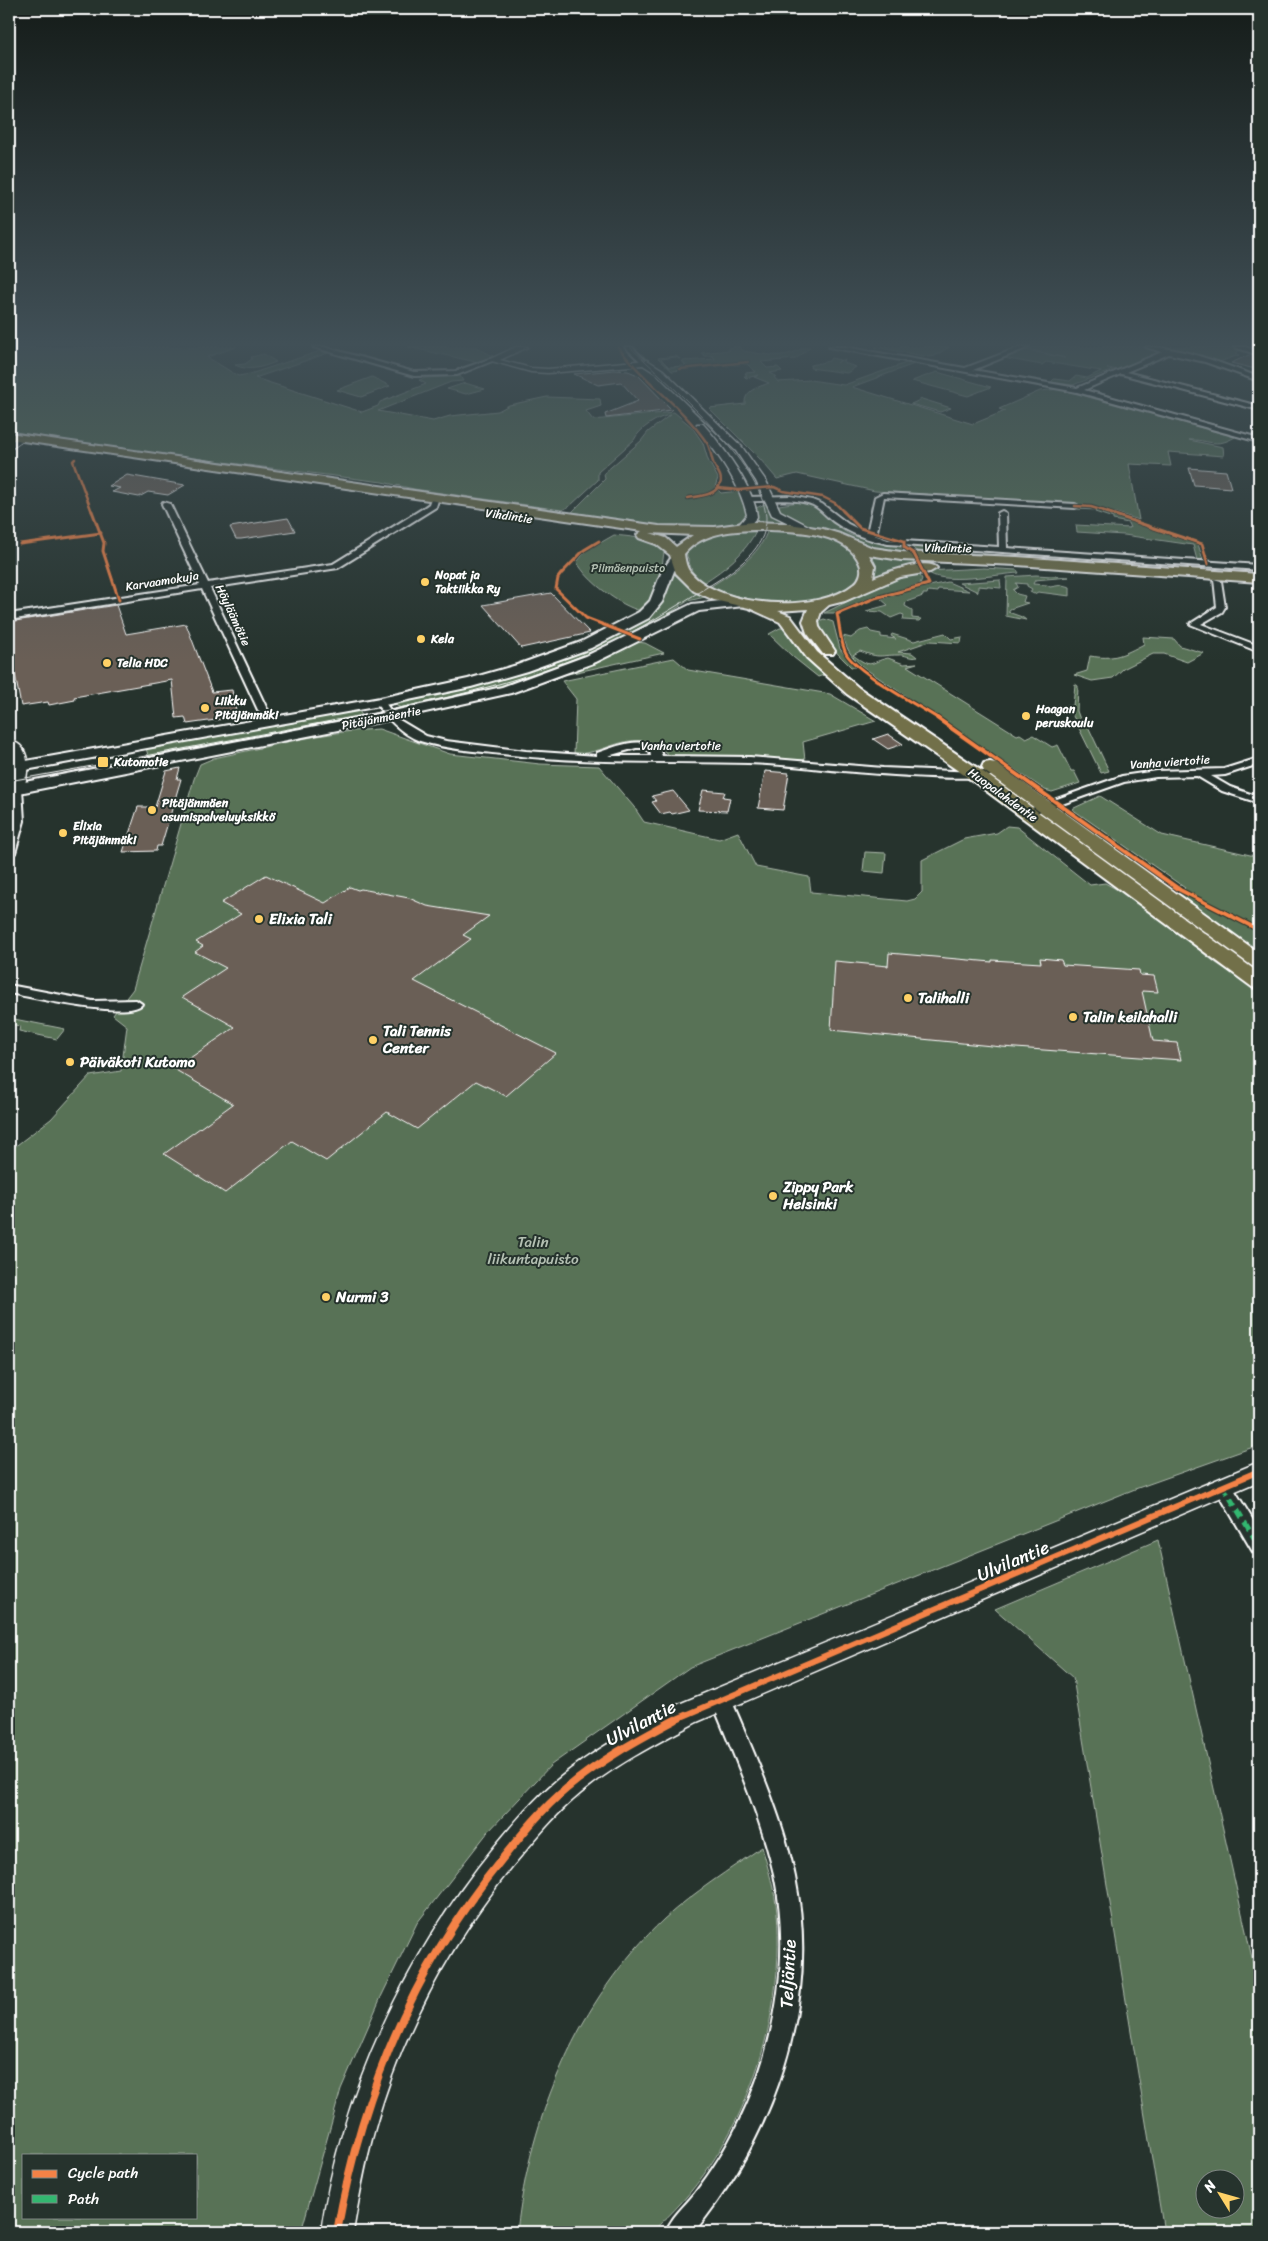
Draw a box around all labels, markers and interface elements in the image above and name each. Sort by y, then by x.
street label: Vihdintie [484,502,534,530]
street label: Vihdintie [924,537,972,559]
park label: Piimäenpuisto [591,557,665,579]
street label: Karvaamokuja [124,564,200,598]
place label: Nopat ja Taktiikka Ry [434,564,501,600]
marker: Nopat ja Taktiikka Ry [419,576,431,588]
street label: Höyläämötie [209,580,257,650]
place label: Kela [430,628,455,650]
marker: Kela [415,633,427,645]
place label: Telia HDC [117,652,168,674]
marker: Telia HDC [101,657,113,669]
place label: Liikku Pitäjänmäki [215,690,279,726]
place label: Haagan peruskoulu [1035,698,1094,734]
street label: Pitäjänmäentie [340,700,423,736]
marker: Liikku Pitäjänmäki [199,702,211,714]
marker: Haagan peruskoulu [1020,710,1032,722]
street label: Vanha viertotie [641,735,721,757]
street label: Vanha viertotie [1129,748,1211,776]
place label: Kutomotie [113,751,169,773]
marker: Kutomotie [96,755,110,769]
street label: Huopalahdentie [963,762,1043,828]
place label: Pitäjänmäen asumispalveluyksikkö [161,792,276,828]
marker: Pitäjänmäen asumispalveluyksikkö [146,804,158,816]
place label: Elixia Pitäjänmäki [73,815,137,851]
marker: Elixia Pitäjänmäki [57,827,69,839]
place label: Elixia Tali [269,906,333,932]
marker: Elixia Tali [253,913,265,925]
place label: Talihalli [918,985,970,1011]
marker: Talihalli [902,992,914,1004]
place label: Talin keilahalli [1083,1004,1178,1030]
marker: Talin keilahalli [1067,1011,1079,1023]
place label: Tali Tennis Center [382,1018,452,1061]
marker: Tali Tennis Center [367,1034,379,1046]
place label: Päiväkoti Kutomo [80,1049,196,1075]
marker: Päiväkoti Kutomo [64,1056,76,1068]
place label: Zippy Park Helsinki [782,1174,854,1217]
marker: Zippy Park Helsinki [767,1190,779,1202]
park label: Talin liikuntapuisto [487,1229,579,1272]
place label: Nurmi 3 [335,1284,389,1310]
marker: Nurmi 3 [320,1291,332,1303]
street label: Ulvilantie [972,1531,1054,1591]
street label: Ulvilantie [600,1691,682,1755]
street label: Teljäntie [770,1938,806,2009]
legend [22,2154,198,2218]
text: Cycle path [68,2160,139,2186]
north arrow [1196,2168,1246,2218]
text: N [1197,2175,1223,2199]
text: Path [68,2186,99,2212]

